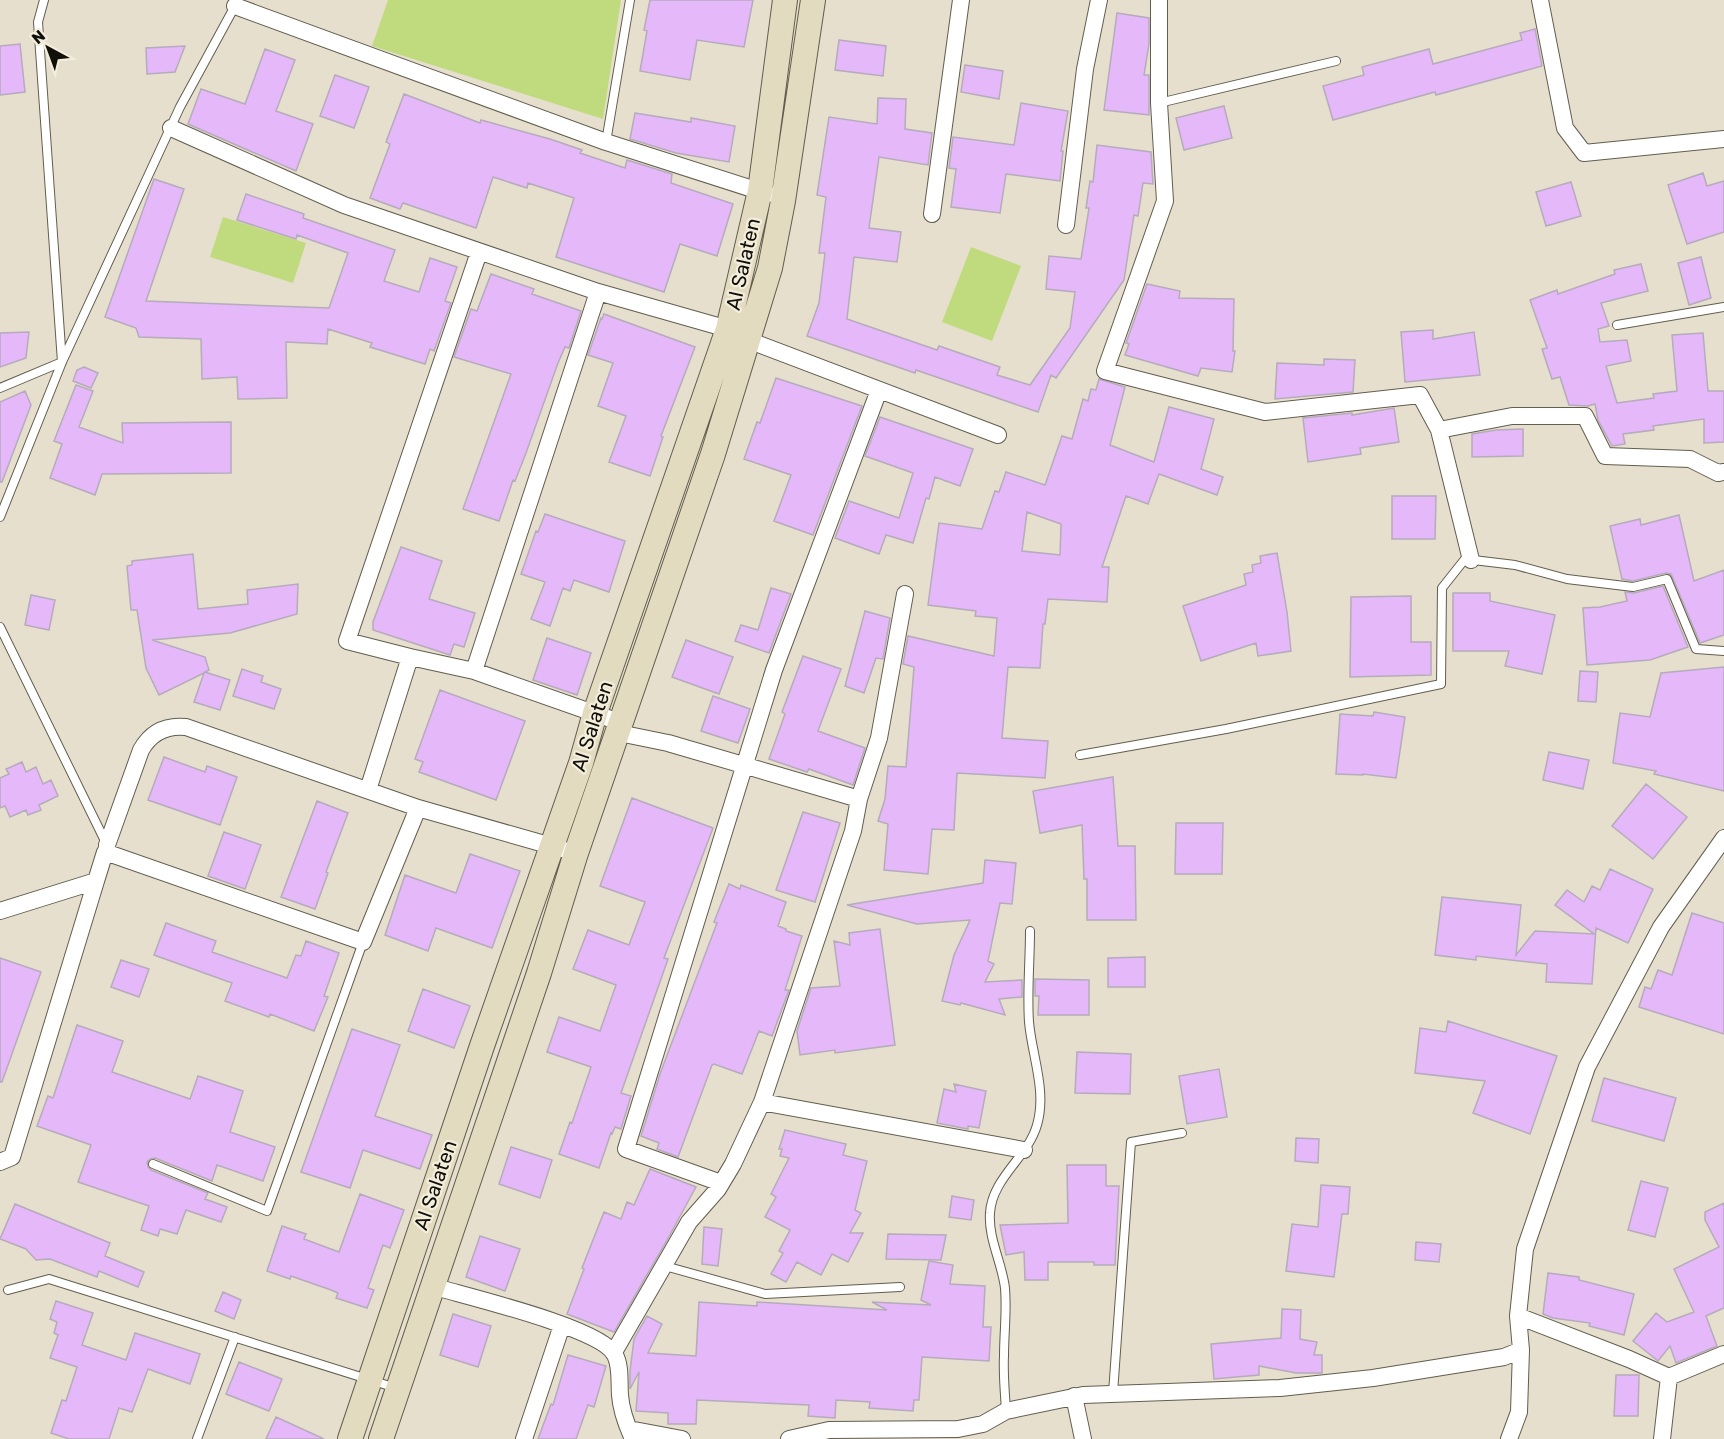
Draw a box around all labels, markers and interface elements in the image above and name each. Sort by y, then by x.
north arrow [18,18,78,78]
text: N [28,26,49,48]
street label: Al Salaten [721,216,765,312]
street label: Al Salaten [566,678,618,774]
street label: Al Salaten [408,1137,462,1233]

